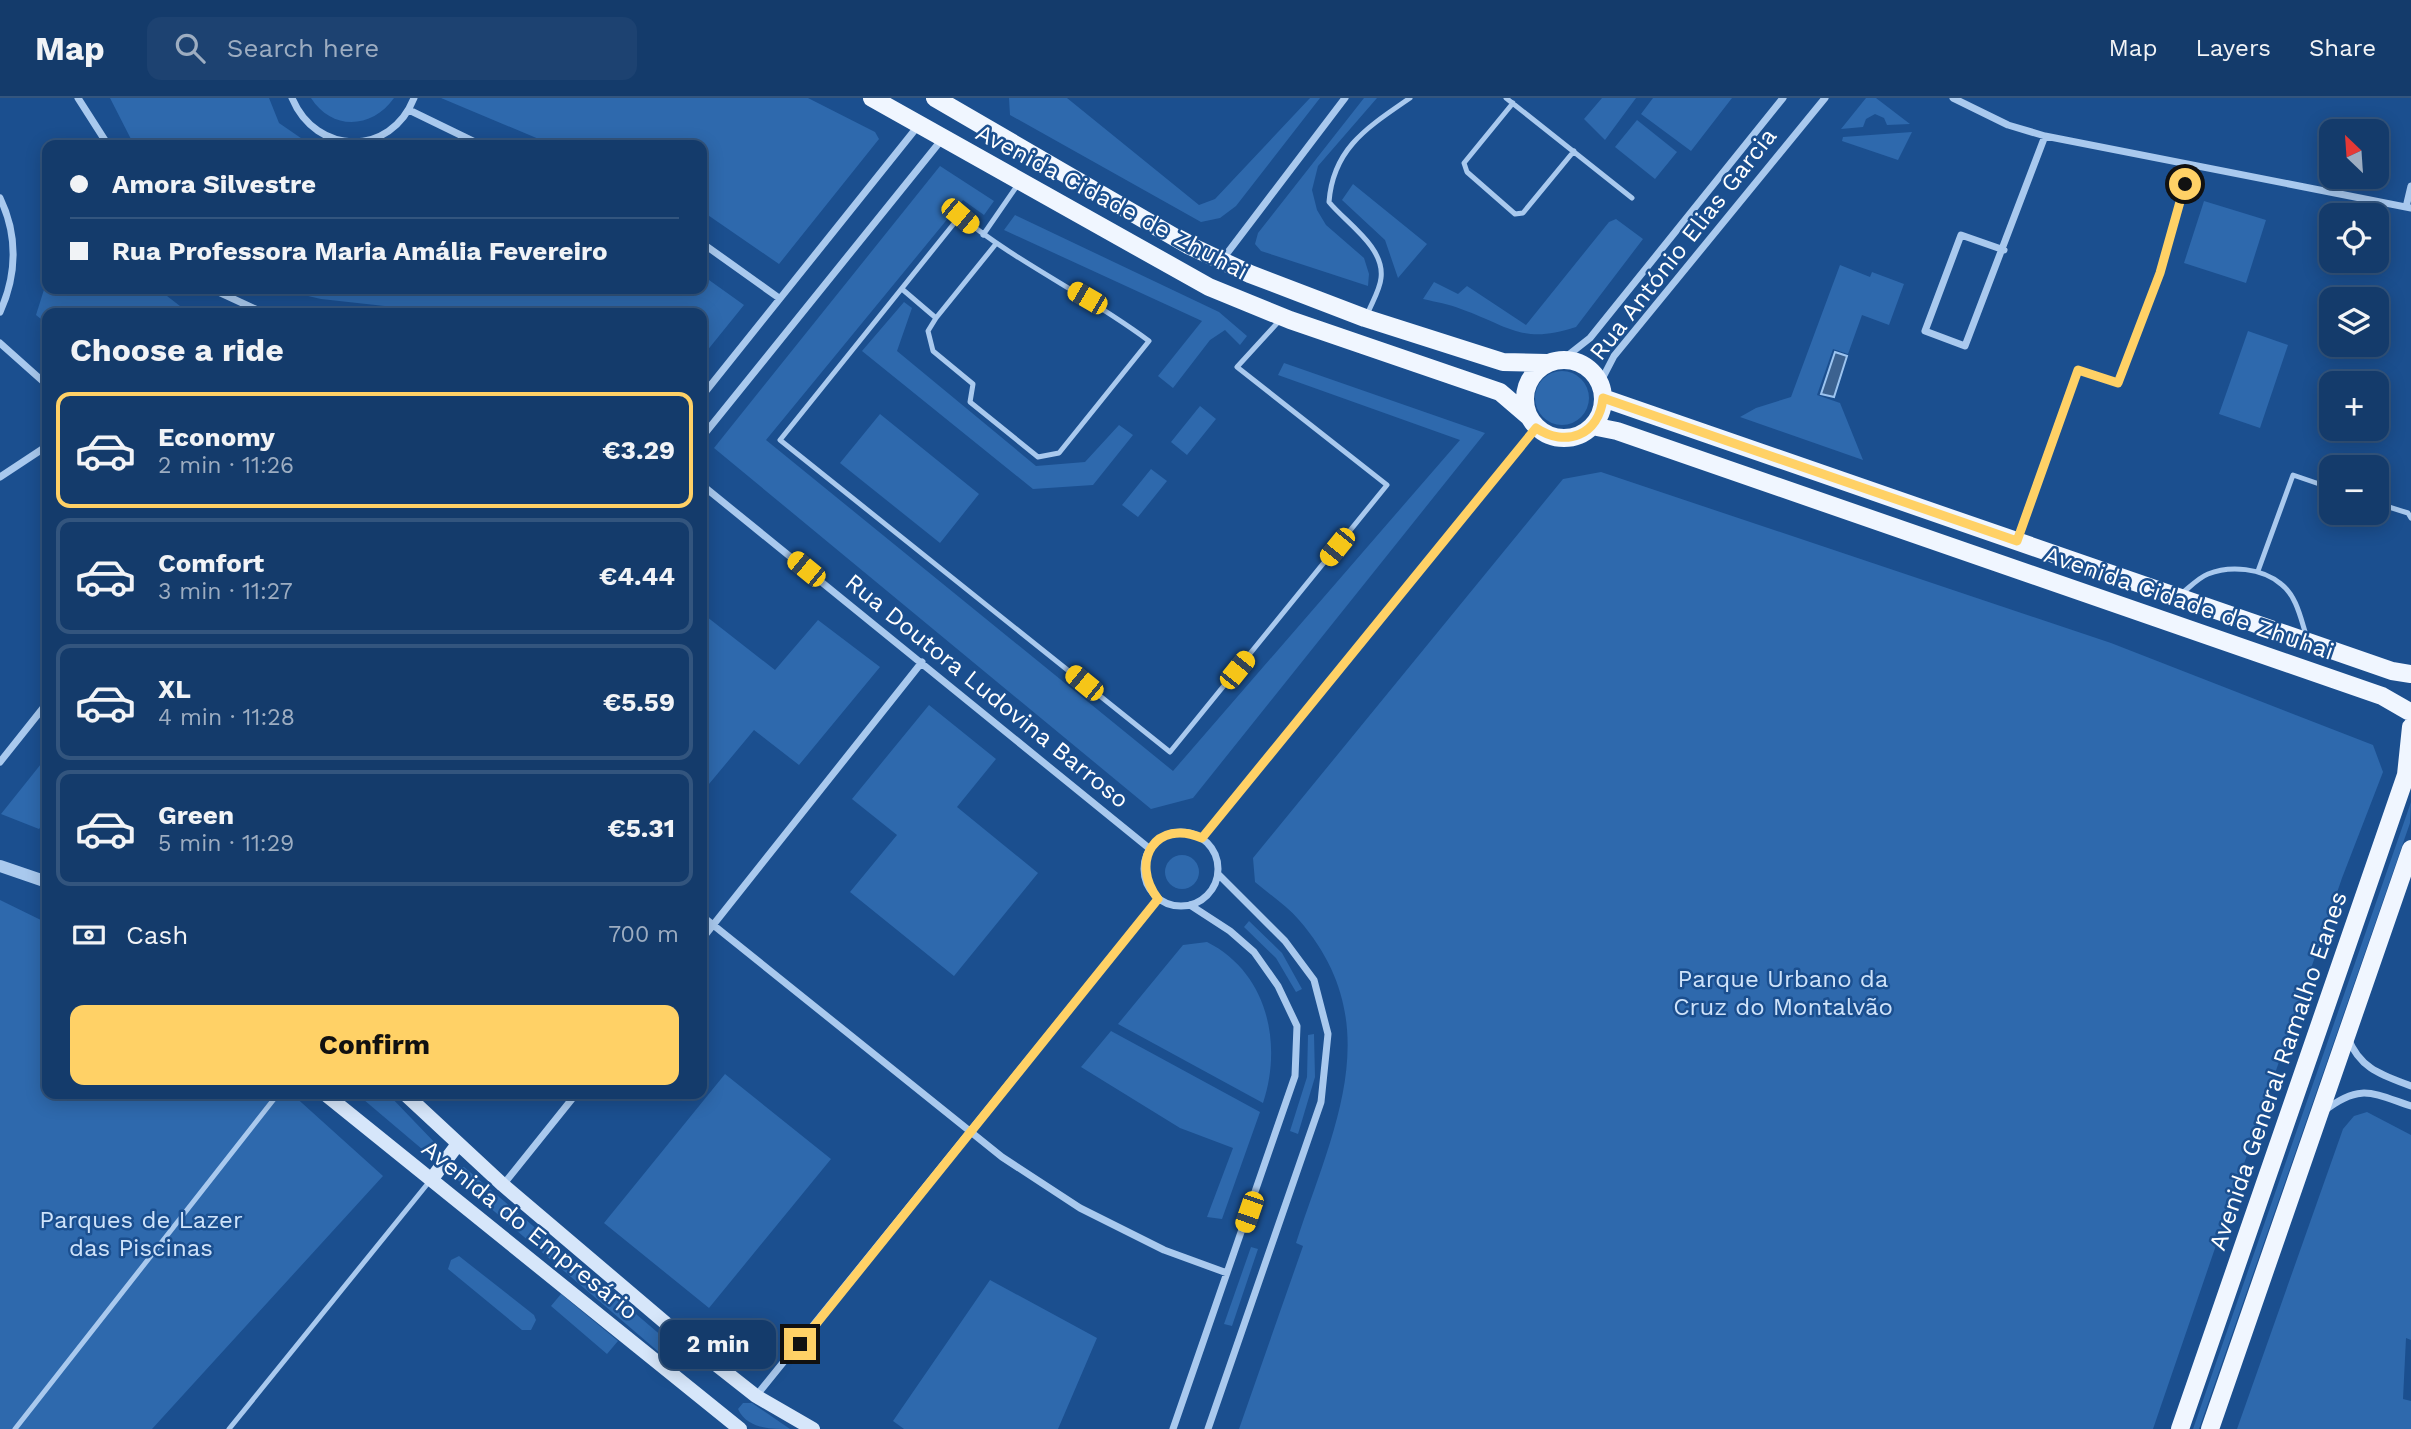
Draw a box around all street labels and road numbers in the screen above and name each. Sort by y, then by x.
street label: Avenida Cidade de Zhuhai [971,118,1253,286]
street label: Rua António Elias Garcia [1584,122,1782,366]
street label: Avenida Cidade de Zhuhai [2041,540,2337,666]
street label: Rua Doutora Ludovina Barroso [840,568,1134,814]
street label: Avenida General Ramalho Eanes [2203,888,2353,1254]
street label: Avenida do Empresário [416,1134,644,1326]

